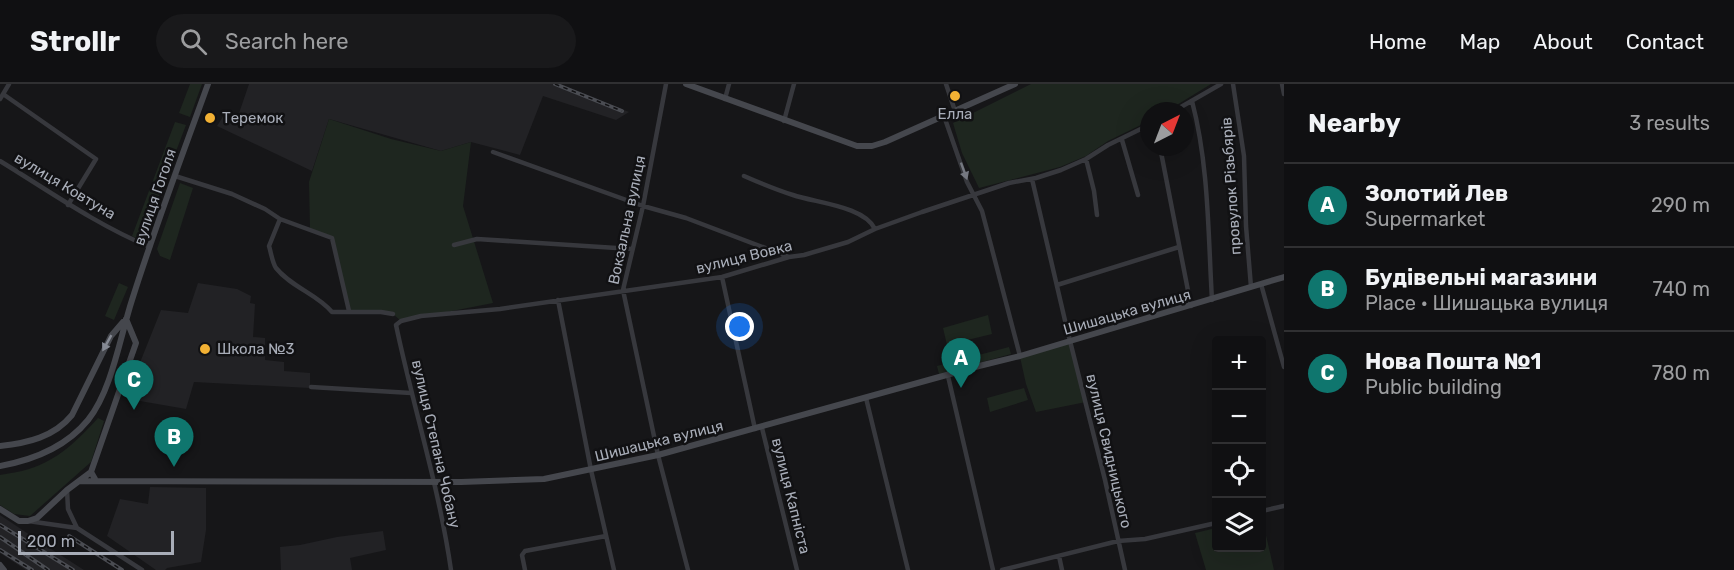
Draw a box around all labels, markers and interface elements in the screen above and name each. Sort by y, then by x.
search box [156,14,576,68]
text: Strollr [30,25,120,58]
icon: search [177,25,210,58]
text: Search here [225,28,348,55]
text: Home [1369,29,1426,54]
text: Map [1459,29,1500,54]
text: About [1533,29,1593,54]
text: Contact [1626,29,1704,54]
marker: Елла [948,89,962,103]
north arrow [1140,102,1194,156]
place label: Елла [938,105,972,123]
text: Nearby [1308,108,1401,139]
place label: Теремок [222,109,283,127]
marker: Теремок [203,111,217,125]
text: 3 results [1629,111,1710,135]
street label: провулок Різьбярів [1217,117,1245,255]
street label: вулиця Гоголя [130,146,180,248]
street label: вулиця Ковтуна [11,149,119,223]
street label: Вокзальна вулиця [605,154,649,286]
one-way arrow [959,162,969,180]
text: Золотий Лев [1365,180,1508,207]
text: A [1320,193,1335,217]
text: 290 m [1651,193,1710,217]
text: Supermarket [1365,207,1485,231]
street label: вулиця Вовка [694,236,794,278]
text: Будівельні магазини [1365,264,1597,291]
text: B [1320,277,1335,301]
text: 740 m [1653,277,1710,301]
street label: Шишацька вулиця [1061,285,1193,339]
text: Place · Шишацька вулиця [1365,291,1608,315]
your location [725,312,754,341]
one-way arrow [102,335,113,351]
map controls [1212,336,1266,552]
button: + [1212,336,1266,390]
pin: A [942,338,980,388]
place label: Школа №3 [217,340,295,358]
marker: Школа №3 [198,342,212,356]
text: Нова Пошта №1 [1365,348,1541,375]
street label: вулиця Степана Чобану [408,358,464,530]
pin: C [114,360,154,410]
text: C [1320,361,1335,385]
text: 780 m [1652,361,1710,385]
street label: вулиця Свидницького [1082,372,1136,530]
text: Public building [1365,375,1502,399]
button: − [1212,390,1266,444]
street label: Шишацька вулиця [593,416,725,466]
pin: B [154,418,194,467]
street label: вулиця Капніста [768,436,814,556]
button: locate [1212,444,1266,498]
button: layers [1212,498,1266,552]
scale bar [18,528,174,556]
text: 200 m [27,532,75,551]

